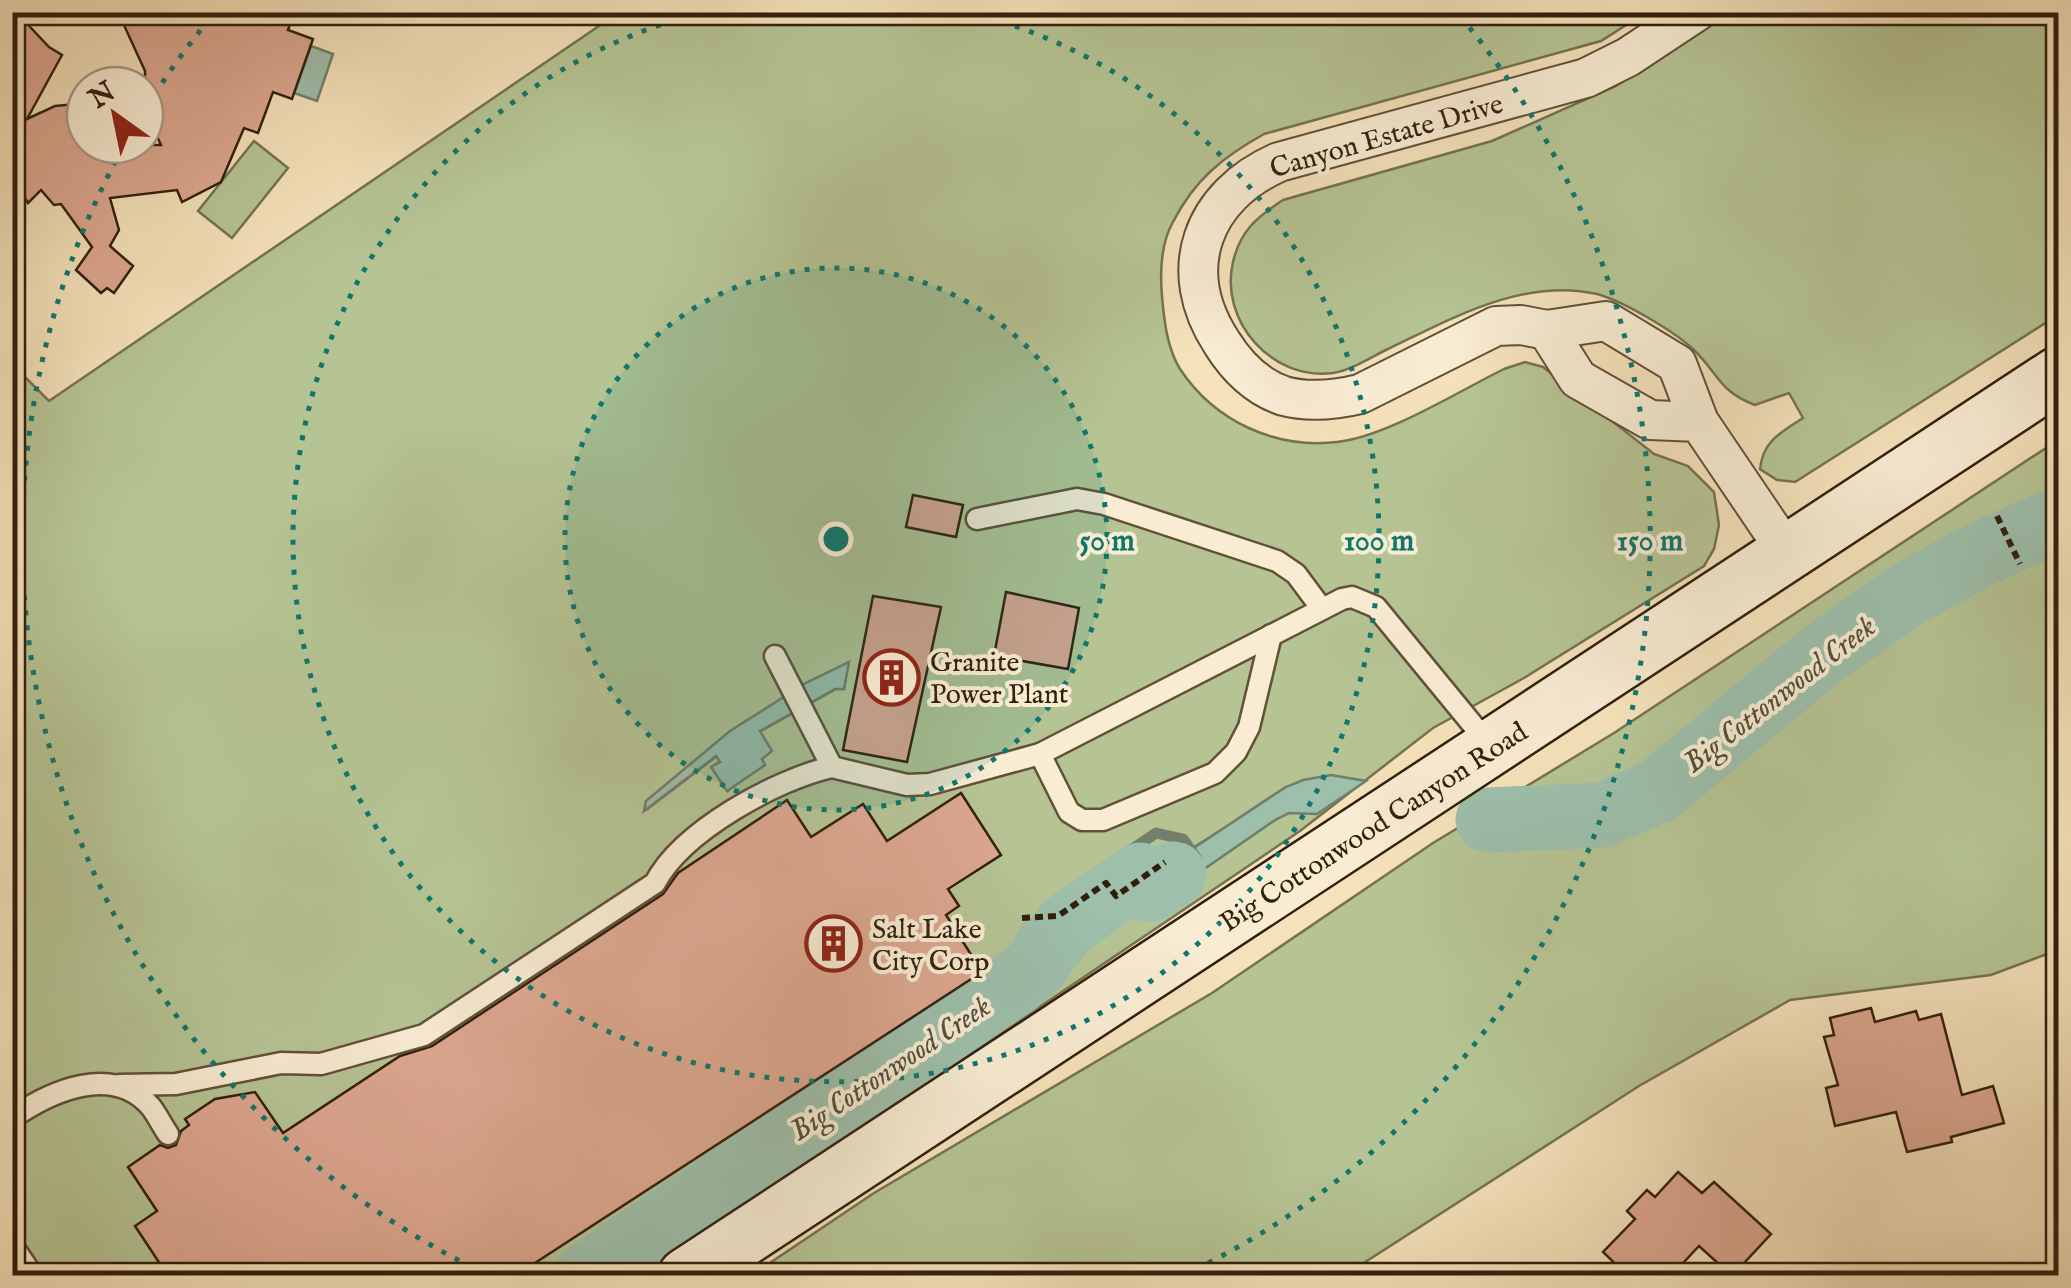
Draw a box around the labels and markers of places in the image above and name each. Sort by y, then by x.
centre of rings [818,521,854,557]
place label: Granite Power Plant [930,646,1069,713]
building icon: Granite Power Plant [861,647,921,707]
place label: Salt Lake City Corp [872,913,989,980]
building icon: Salt Lake City Corp [803,914,863,974]

